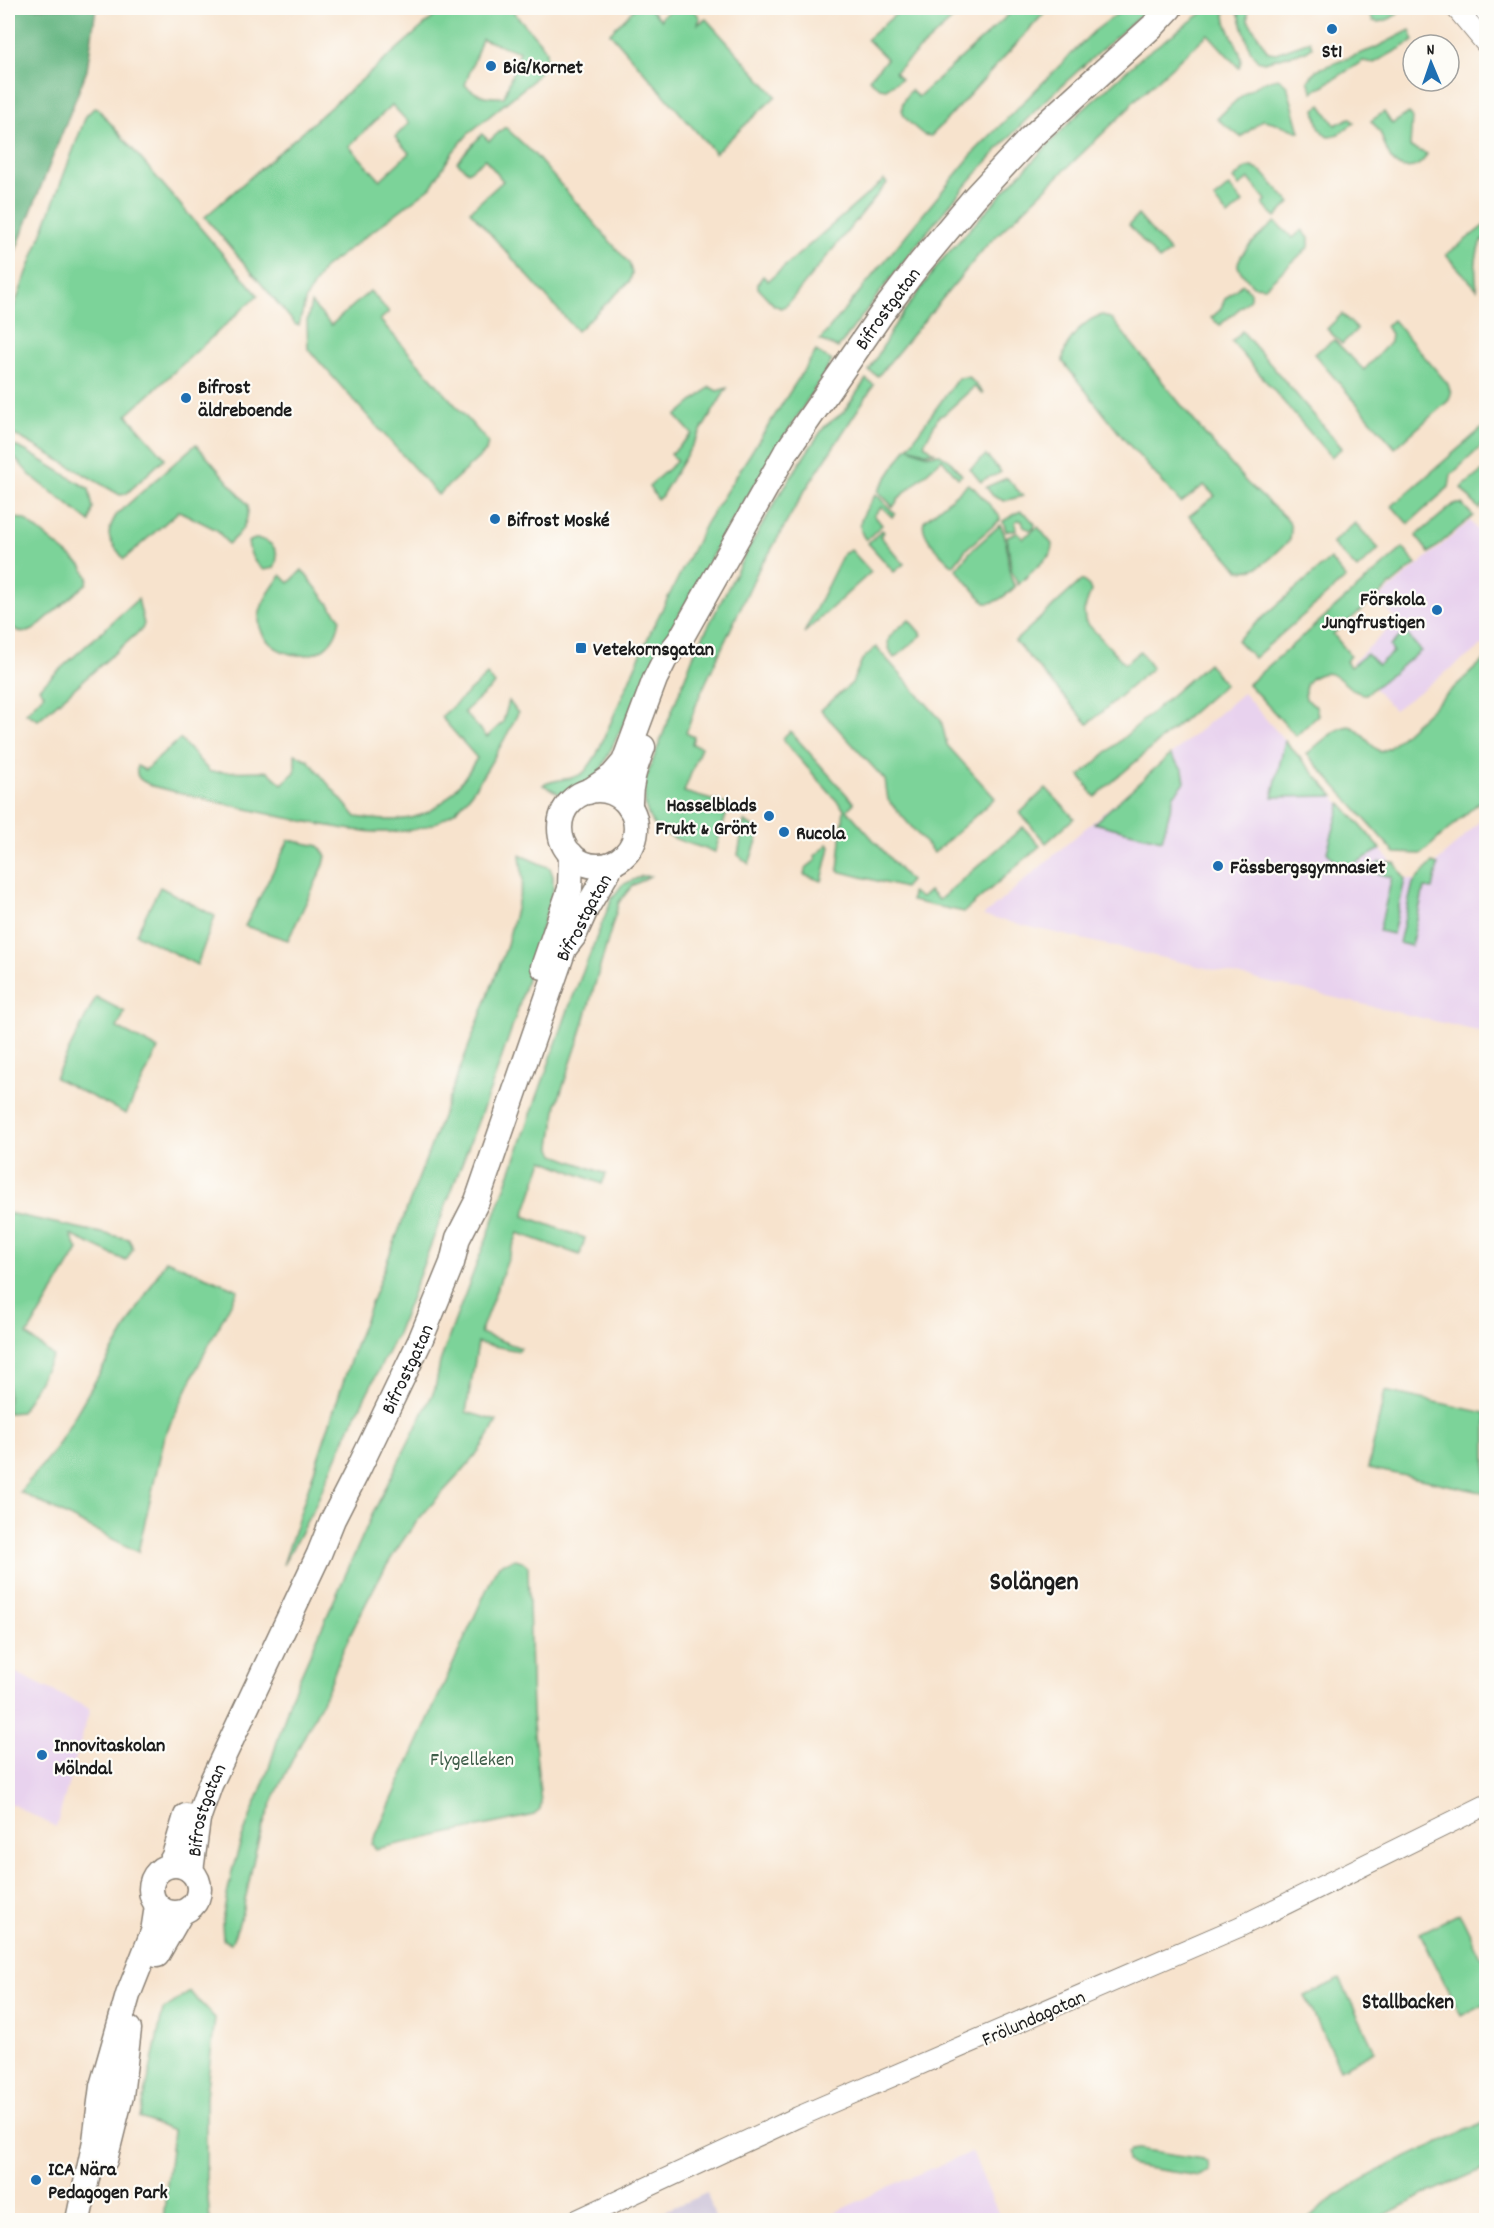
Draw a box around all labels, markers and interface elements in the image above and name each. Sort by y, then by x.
marker: St1 [1325,22,1339,36]
north arrow [1401,33,1461,93]
place label: St1 [1322,39,1342,67]
text: N [1426,39,1435,62]
place label: BiG/Kornet [503,55,584,83]
marker: BiG/Kornet [484,59,498,73]
street label: Bifrostgatan [849,263,929,357]
place label: Bifrost äldreboende [198,375,292,426]
marker: Bifrost äldreboende [179,391,193,405]
place label: Bifrost Moské [507,508,610,536]
marker: Bifrost Moské [488,512,502,526]
place label: Förskola Jungfrustigen [1322,587,1426,638]
marker: Förskola Jungfrustigen [1430,603,1444,617]
place label: Vetekornsgatan [593,637,714,665]
marker: Vetekornsgatan [574,641,588,655]
place label: Hasselblads Frukt & Grönt [655,793,758,844]
marker: Hasselblads Frukt & Grönt [762,809,776,823]
place label: Rucola [796,821,846,849]
marker: Rucola [777,825,791,839]
place label: Fässbergsgymnasiet [1230,855,1386,883]
marker: Fässbergsgymnasiet [1211,859,1225,873]
street label: Bifrostgatan [550,870,621,965]
street label: Bifrostgatan [376,1321,442,1420]
district label: Solängen [989,1565,1079,1602]
place label: Innovitaskolan Mölndal [54,1733,165,1784]
park label: Flygelleken [430,1747,514,1775]
marker: Innovitaskolan Mölndal [35,1748,49,1762]
street label: Bifrostgatan [182,1760,235,1859]
street label: Frölundagatan [978,1984,1091,2055]
district label: Stallbacken [1362,1989,1454,2019]
place label: ICA Nära Pedagogen Park [48,2157,168,2208]
marker: ICA Nära Pedagogen Park [29,2173,43,2187]

